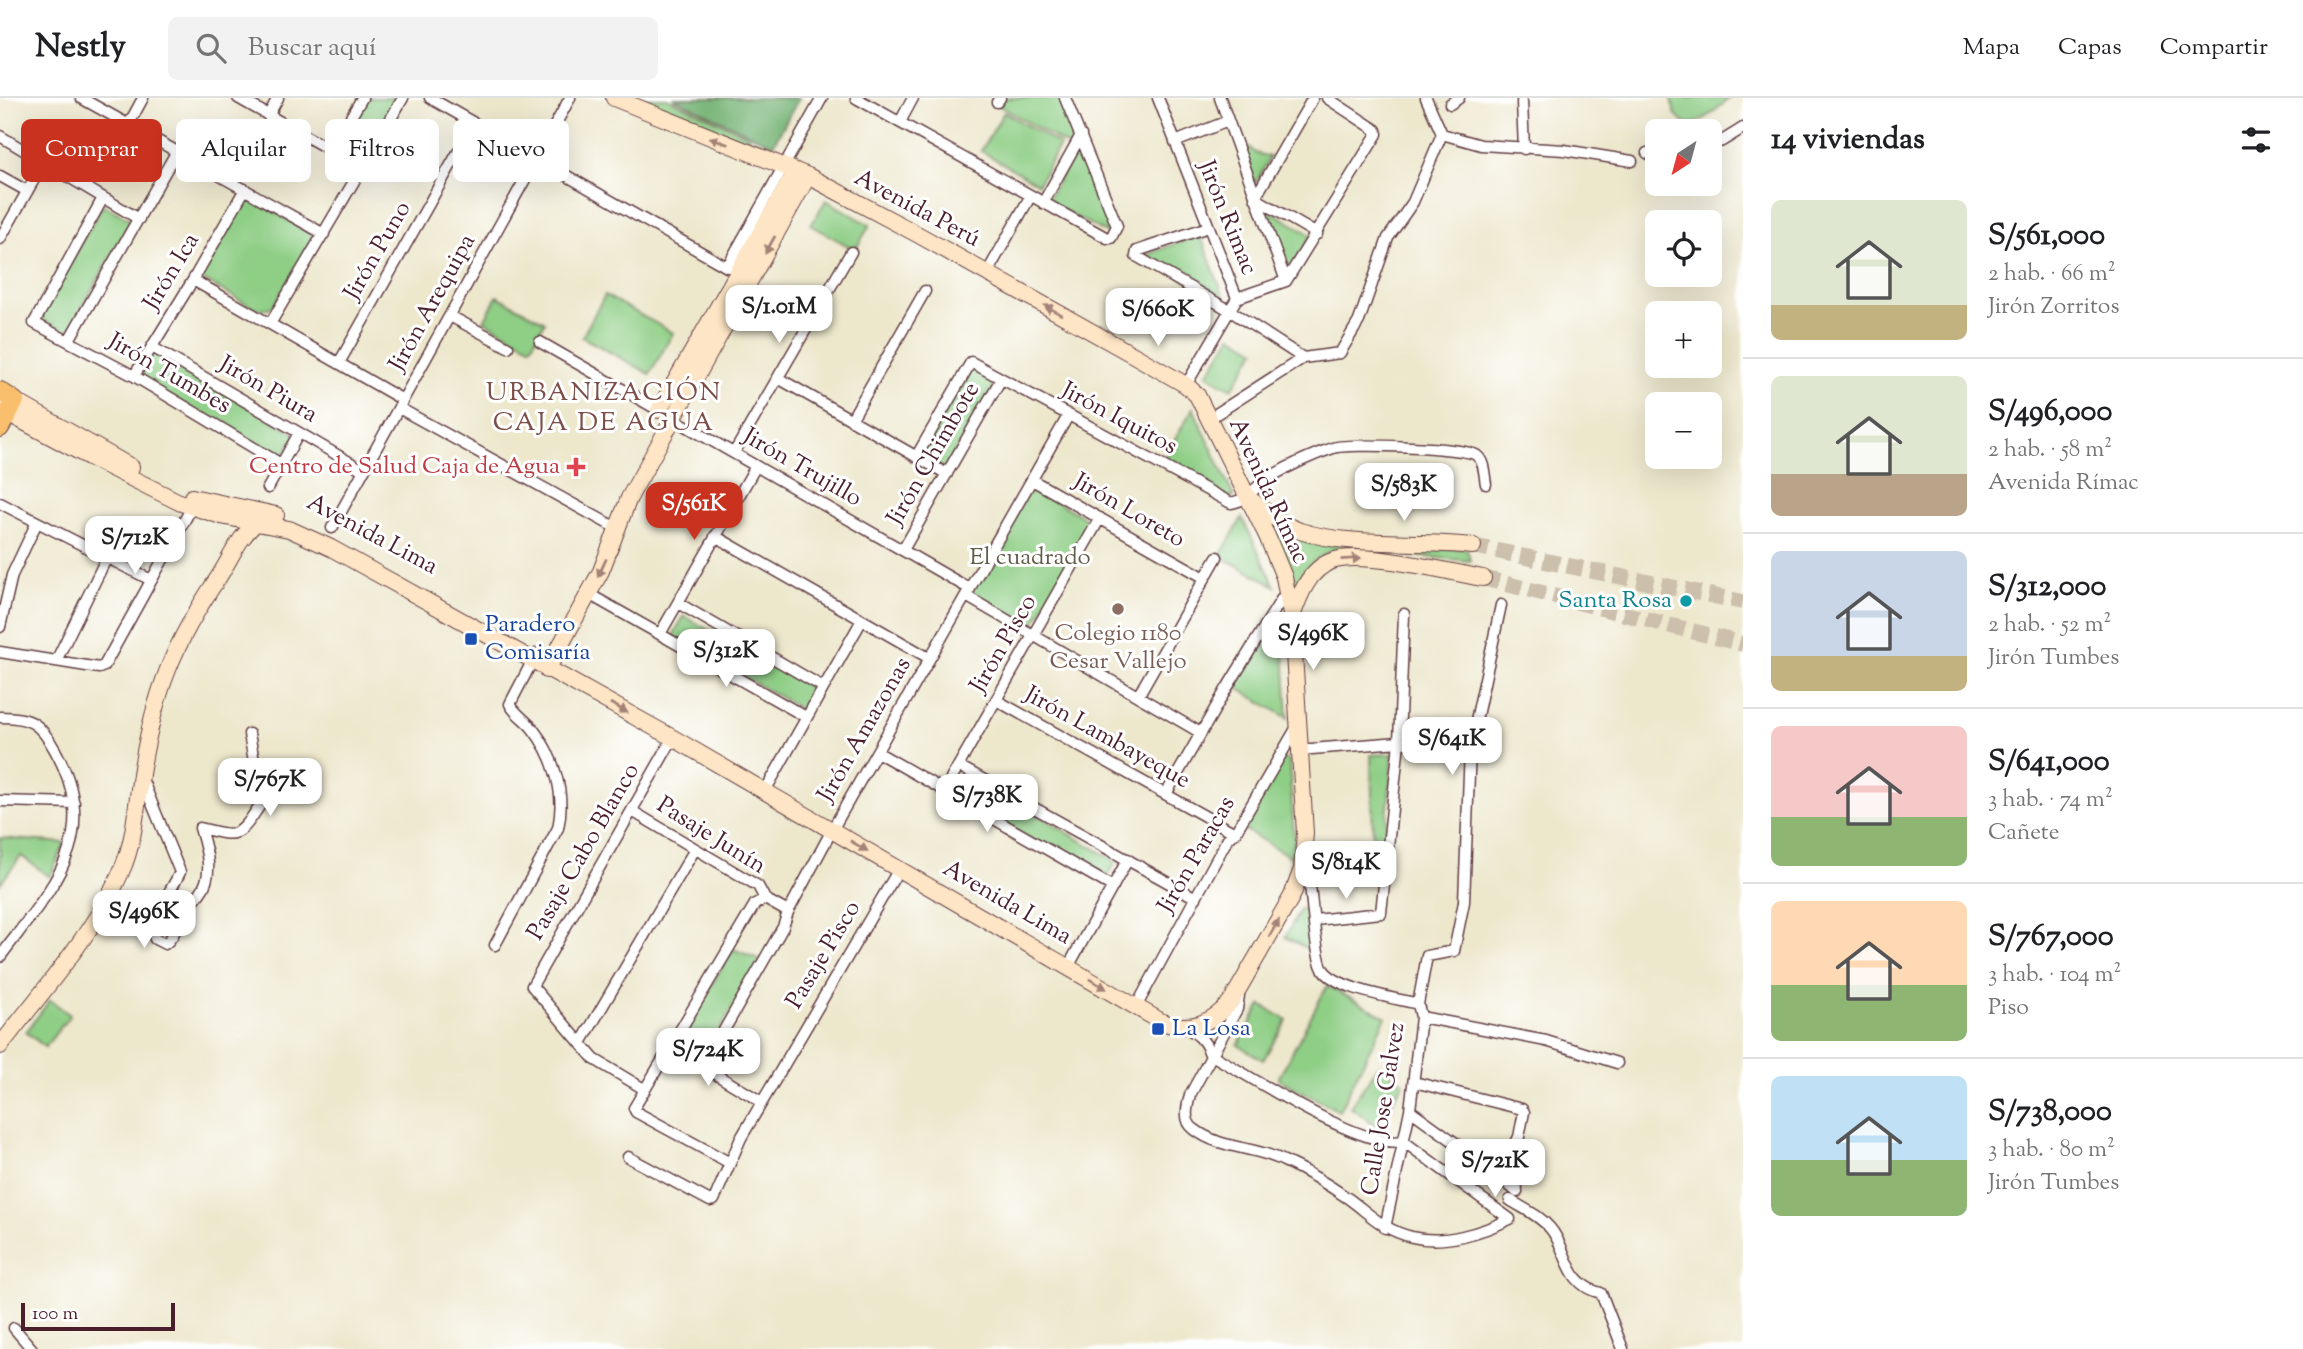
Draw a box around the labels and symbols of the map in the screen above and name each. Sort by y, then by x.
north arrow [1645,119,1722,196]
one-way arrow [708,135,729,146]
street label: Jirón Rimac [1188,154,1265,280]
street label: Avenida Perú [848,162,986,257]
street label: Jirón Puno [335,195,420,309]
street label: Jirón Ica [135,227,208,319]
street label: Jirón Arequipa [380,228,485,380]
one-way arrow [764,235,776,255]
pin: S/1.01M [714,286,844,345]
pin: S/660K [1101,288,1215,348]
one-way arrow [1043,304,1063,316]
street label: Jirón Tumbes [99,324,237,423]
street label: Jirón Piura [211,347,324,432]
street label: Jirón Iquitos [1053,373,1183,464]
district label: URBANIZACIÓN CAJA DE AGUA [486,375,722,442]
street label: Jirón Chimbote [878,376,989,534]
street label: Avenida Rímac [1219,413,1317,570]
street label: Jirón Trujillo [734,419,868,516]
place label: Centro de Salud Caja de Agua [249,450,560,484]
marker: Centro de Salud Caja de Agua [566,457,586,477]
street label: Jirón Loreto [1065,464,1191,557]
pin: S/583K [1347,464,1461,523]
pin: S/561K [637,482,751,542]
street label: Avenida Lima [300,486,444,584]
pin: S/712K [78,517,192,576]
park label: El cuadrado [969,541,1091,575]
one-way arrow [1340,553,1362,564]
one-way arrow [596,558,608,578]
place label: Santa Rosa [1558,584,1672,618]
street label: Jirón Pisco [961,589,1046,701]
marker: Santa Rosa [1678,593,1694,609]
marker: Colegio 1180 Cesar Vallejo [1110,601,1126,617]
place label: Paradero Comisaría [485,608,591,670]
pin: S/496K [1256,612,1370,672]
place label: Colegio 1180 Cesar Vallejo [1049,617,1187,679]
pin: S/312K [669,630,783,689]
marker: Paradero Comisaría [463,631,479,647]
street label: Jirón Amazonas [809,651,920,811]
street label: Jirón Lambayeque [1016,677,1196,798]
one-way arrow [609,702,629,714]
pin: S/641K [1395,718,1509,777]
street label: Pasaje Cabo Blanco [519,757,649,947]
pin: S/767K [213,758,327,818]
pin: S/738K [930,774,1044,834]
street label: Pasaje Junín [650,789,772,883]
street label: Jirón Paracas [1149,790,1244,922]
one-way arrow [849,840,868,852]
pin: S/814K [1289,842,1403,901]
street label: Avenida Lima [936,852,1078,954]
pin: S/496K [87,890,201,950]
street label: Pasaje Pisco [778,894,870,1016]
one-way arrow [1268,919,1280,938]
one-way arrow [1088,978,1107,991]
place label: La Losa [1172,1012,1251,1046]
street label: Calle Jose Galvez [1354,1020,1414,1198]
marker: La Losa [1150,1021,1166,1037]
pin: S/724K [651,1028,765,1088]
pin: S/721K [1438,1140,1552,1199]
scale bar [21,1300,175,1332]

